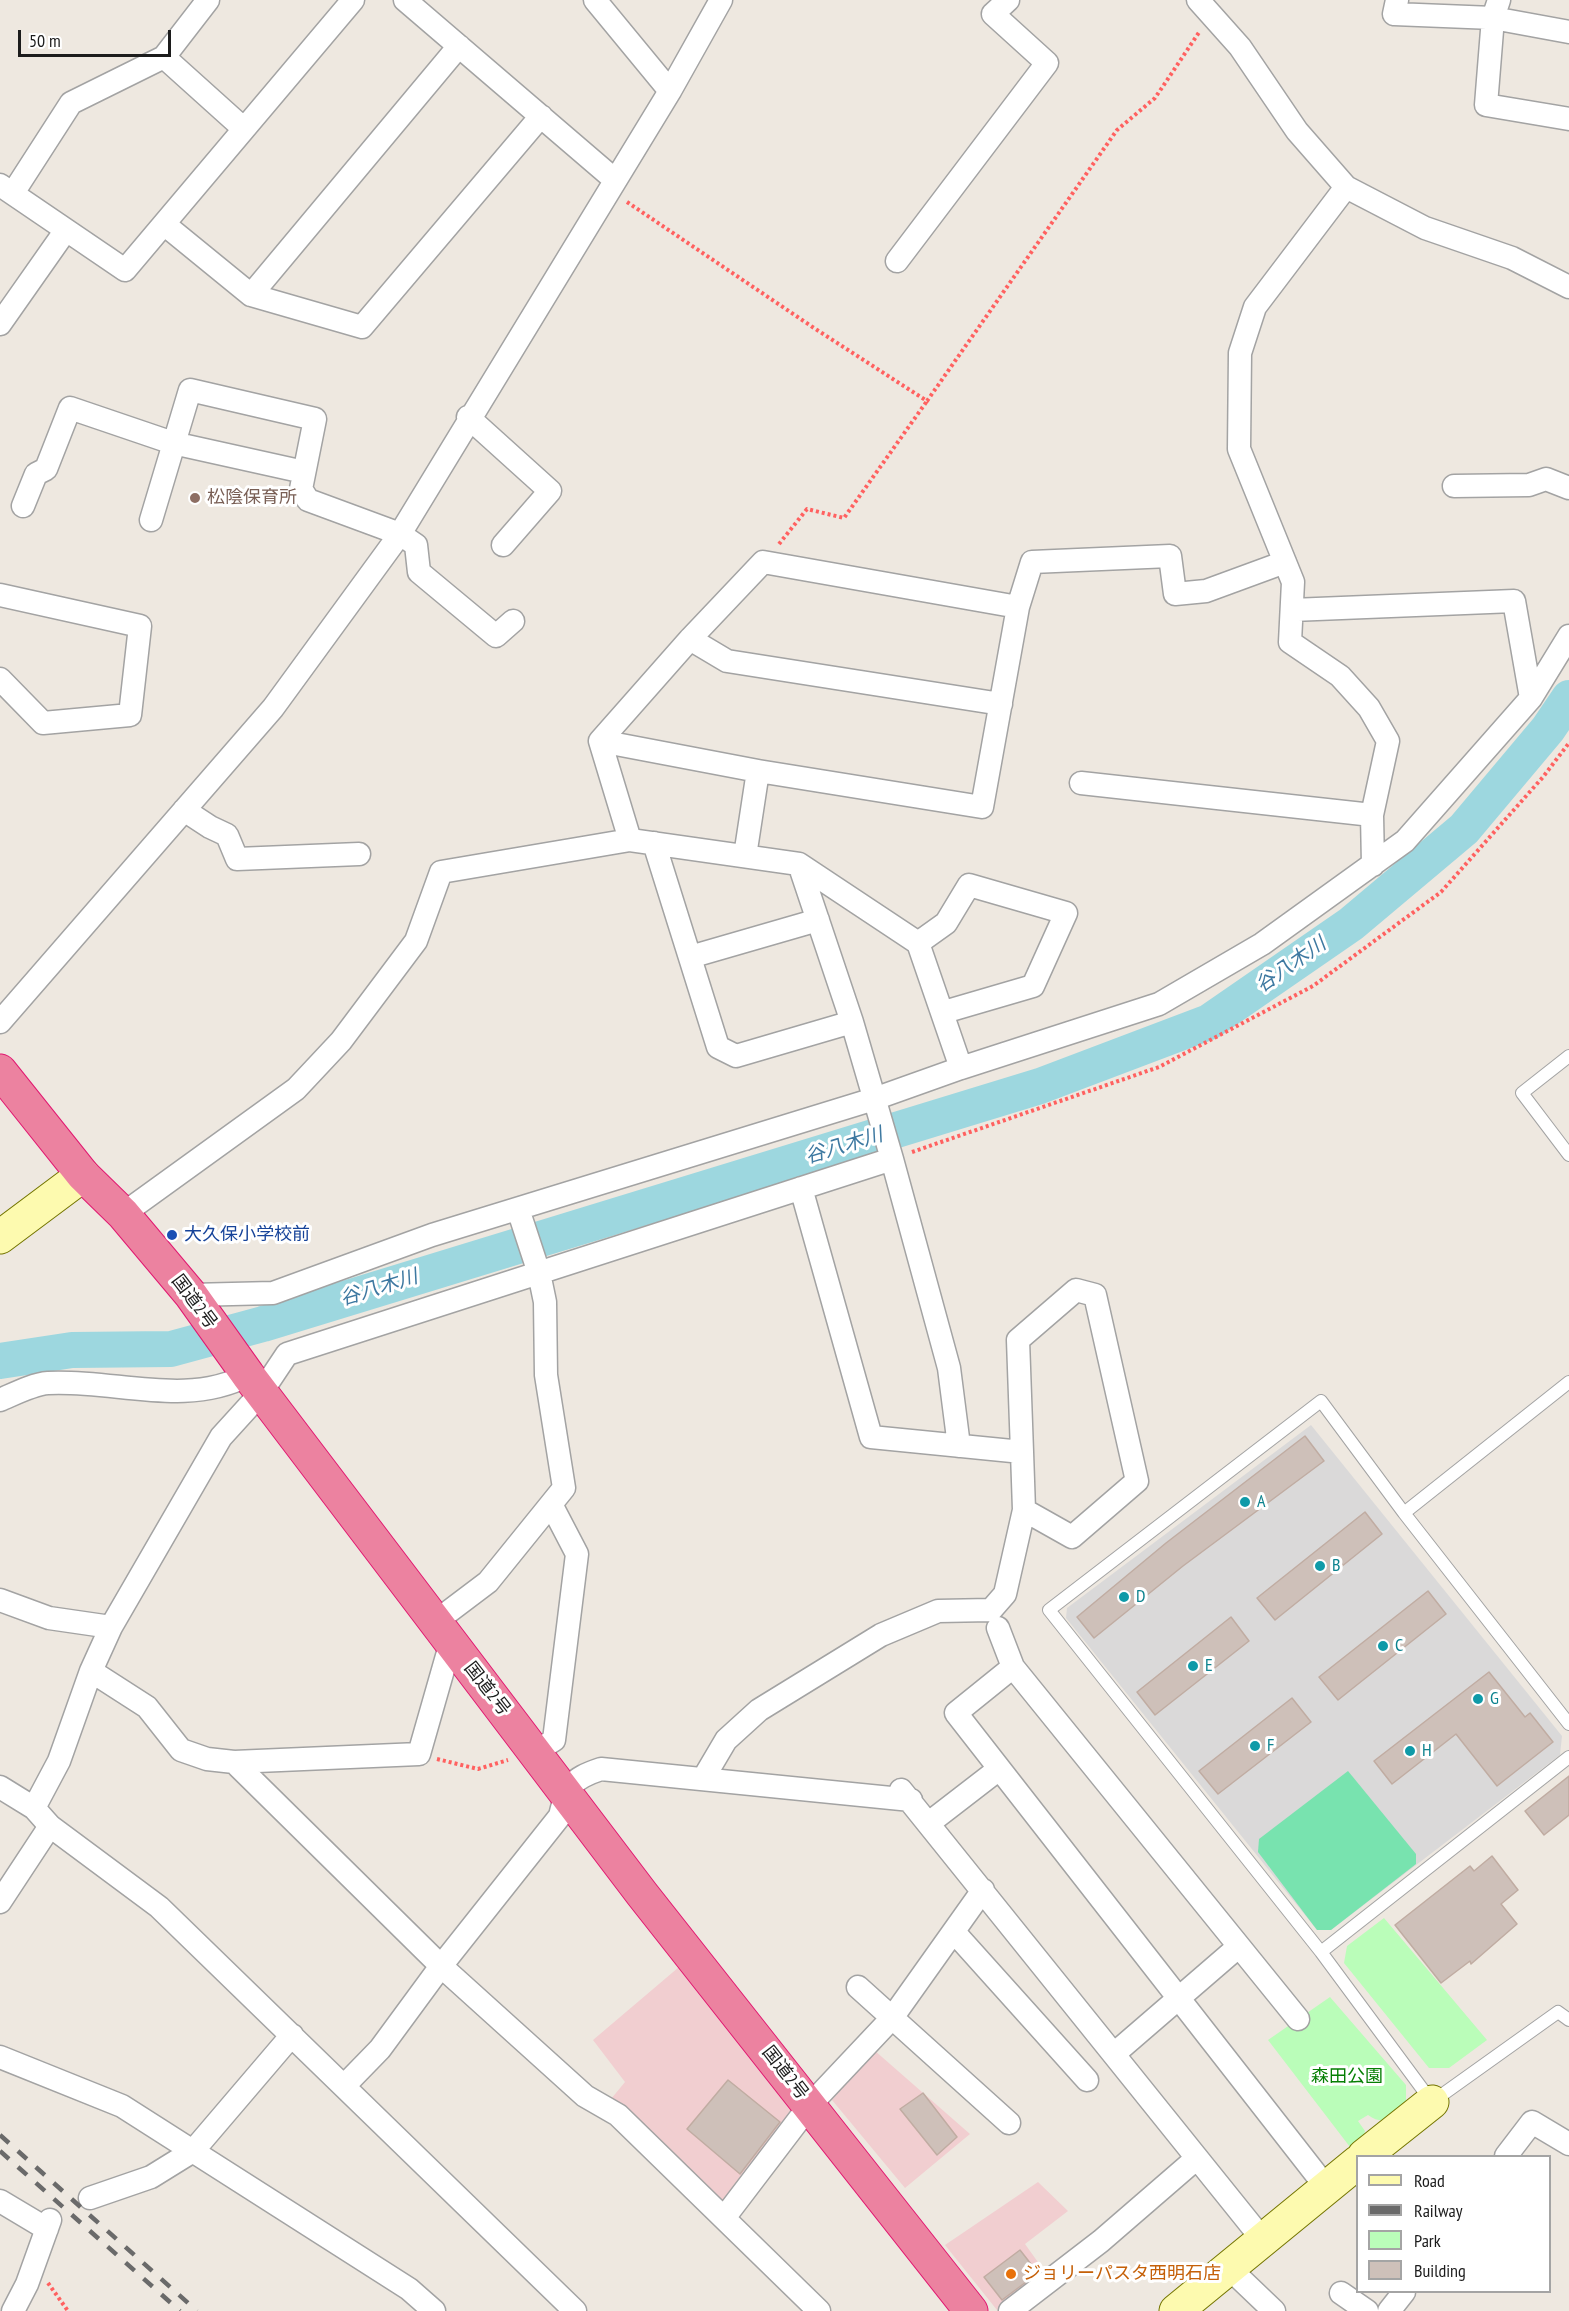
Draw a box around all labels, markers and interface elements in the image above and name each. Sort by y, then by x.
scale bar [21,18,174,56]
text: 50 m [29,29,61,52]
place label: 松陰保育所 [207,487,297,509]
marker: 松陰保育所 [188,491,202,505]
water label: 谷八木川 [1251,932,1331,998]
water label: 谷八木川 [802,1123,886,1169]
place label: 大久保小学校前 [184,1224,310,1246]
marker: 大久保小学校前 [165,1228,179,1242]
water label: 谷八木川 [337,1265,421,1311]
street label: 国道2号 [167,1271,221,1333]
place label: A [1257,1491,1266,1513]
marker: A [1238,1495,1252,1509]
place label: B [1332,1555,1340,1577]
marker: B [1313,1559,1327,1573]
place label: D [1136,1586,1145,1608]
marker: D [1117,1590,1131,1604]
place label: C [1395,1635,1403,1657]
marker: C [1376,1639,1390,1653]
place label: E [1205,1655,1213,1677]
street label: 国道2号 [459,1658,515,1720]
marker: E [1186,1659,1200,1673]
place label: G [1490,1688,1499,1710]
marker: G [1471,1692,1485,1706]
place label: F [1267,1735,1274,1757]
marker: F [1248,1739,1262,1753]
place label: H [1422,1740,1432,1762]
marker: H [1403,1744,1417,1758]
street label: 国道2号 [757,2042,813,2104]
park label: 森田公園 [1311,2066,1383,2088]
legend [1356,2155,1551,2293]
text: Road [1414,2169,1445,2192]
text: Railway [1414,2199,1463,2222]
text: Park [1414,2229,1441,2252]
text: Building [1414,2259,1466,2282]
place label: ジョリーパスタ西明石店 [1023,2263,1221,2285]
marker: ジョリーパスタ西明石店 [1004,2267,1018,2281]

